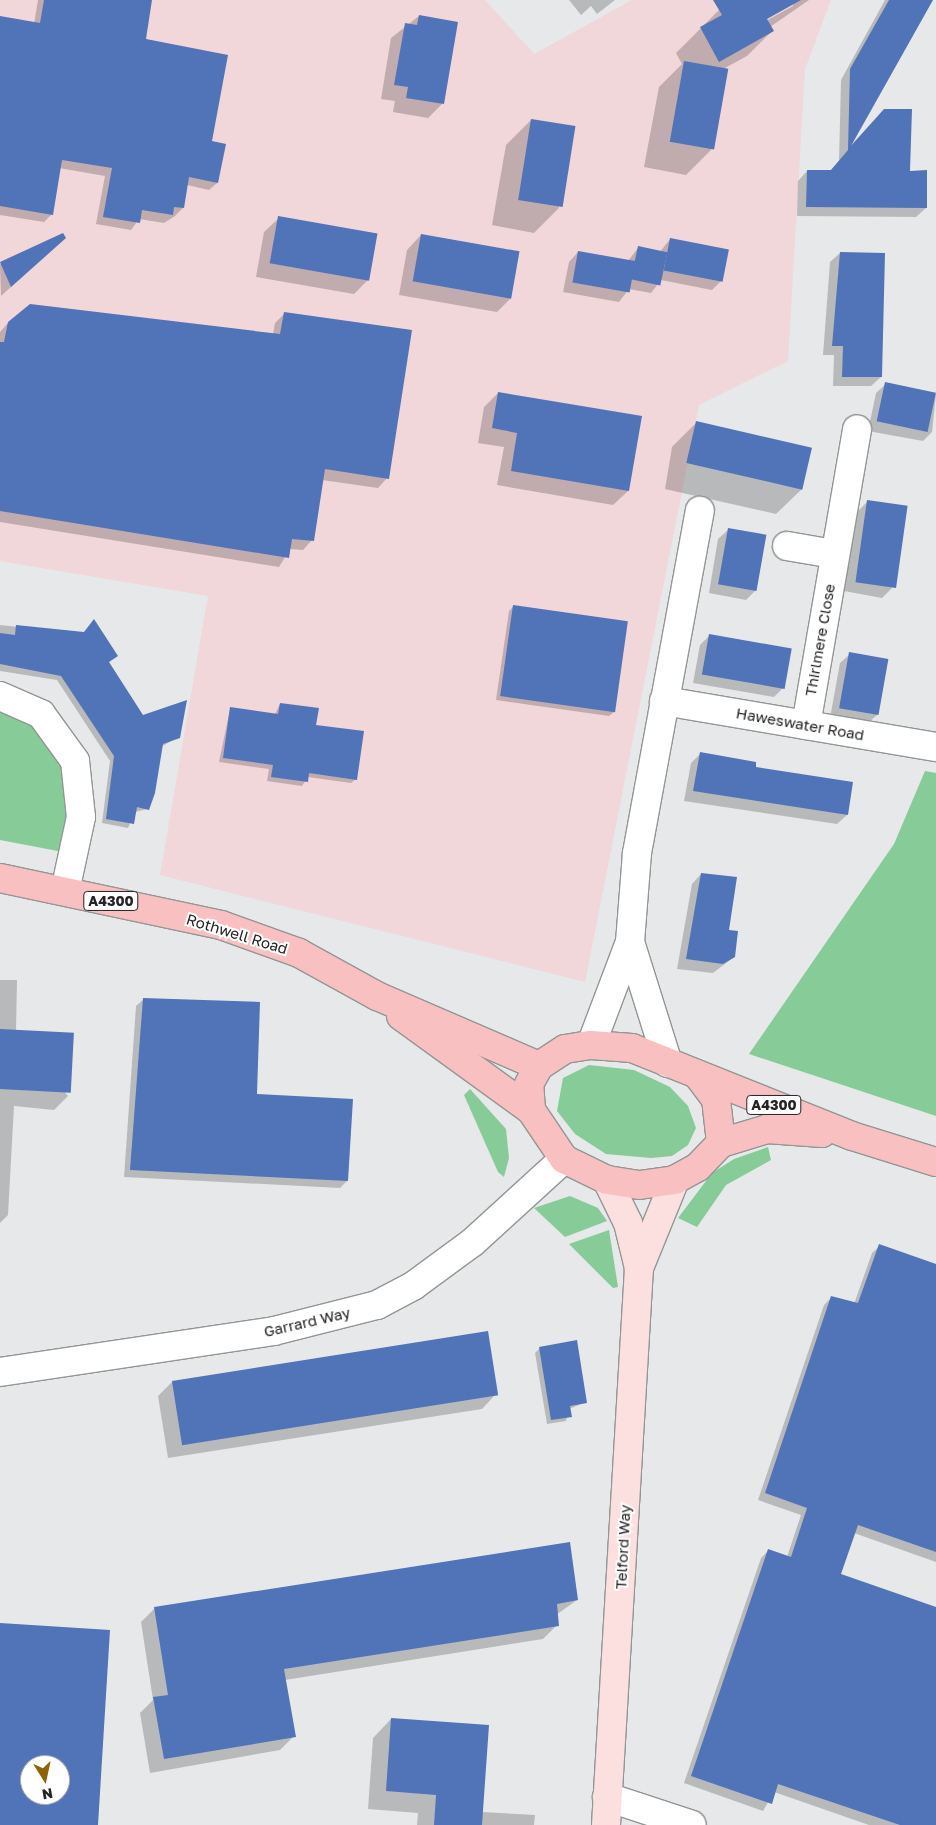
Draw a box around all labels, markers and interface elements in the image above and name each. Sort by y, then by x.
street label: Thirlmere Close [801,582,839,698]
street label: Haweswater Road [735,704,865,744]
road number: A4300 [82,889,140,912]
street label: Rothwell Road [184,910,290,958]
road number: A4300 [745,1094,803,1116]
street label: Garrard Way [262,1303,352,1341]
street label: Telford Way [612,1504,634,1590]
north arrow [20,1755,70,1805]
text: N [41,1785,54,1804]

